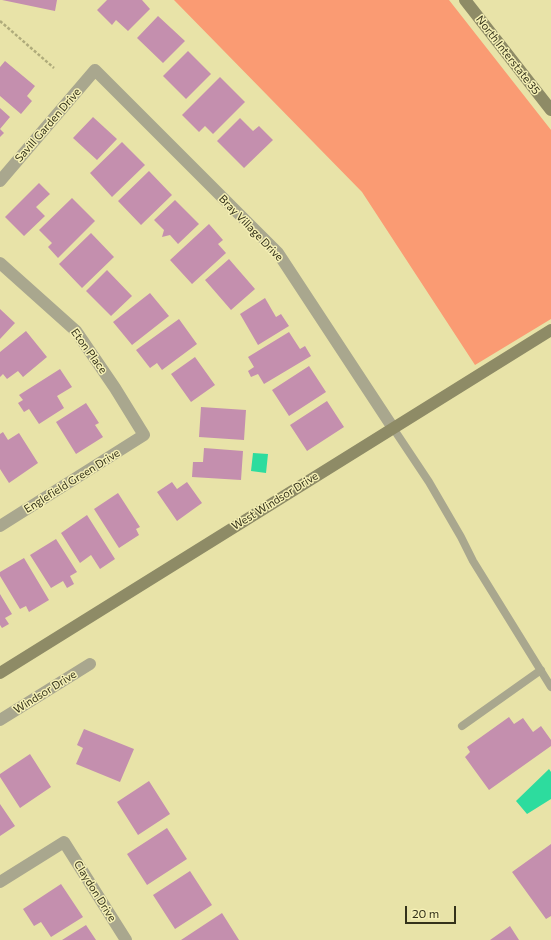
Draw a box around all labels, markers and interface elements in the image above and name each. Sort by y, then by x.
street label: North Interstate 35 [473,13,543,97]
street label: Savill Garden Drive [12,85,84,165]
street label: Bray Village Drive [216,192,286,264]
street label: Eton Place [68,326,110,376]
street label: Englefield Green Drive [22,446,122,516]
street label: West Windsor Drive [229,469,321,533]
street label: Windsor Drive [11,667,79,717]
street label: Claydon Drive [71,858,119,924]
scale bar [407,898,458,924]
text: 20 m [412,906,439,920]

